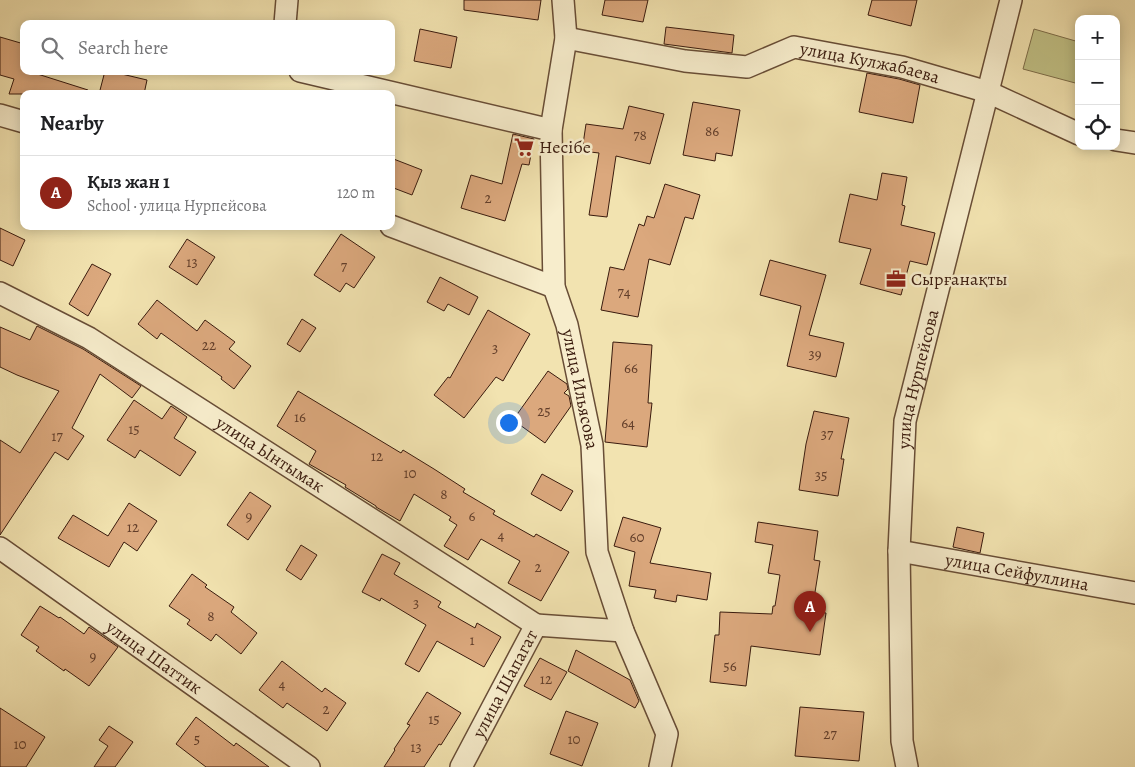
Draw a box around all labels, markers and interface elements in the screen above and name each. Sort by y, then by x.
map controls [1075,15,1120,150]
button: + [1075,15,1120,60]
search box [20,20,395,75]
icon: search [38,34,66,62]
text: Search here [78,35,168,61]
street label: улица Кулжабаева [797,36,943,89]
button: − [1075,60,1120,105]
button: locate [1075,105,1120,150]
text: Nearby [40,109,103,137]
house number: 86 [705,121,719,141]
house number: 78 [633,125,647,145]
place label: Несібе [539,135,591,159]
supermarket icon: Несібе [513,136,535,158]
text: Қыз жан 1 [87,169,170,195]
text: A [51,182,61,204]
text: 120 m [337,182,375,204]
house number: 2 [484,188,492,208]
text: School · улица Нурпейсова [87,195,267,217]
house number: 13 [186,252,198,272]
house number: 7 [341,256,348,276]
place label: Сырғанақты [911,267,1008,291]
office icon: Сырғанақты [885,268,907,290]
house number: 74 [617,282,631,302]
street label: улица Нурпейсова [892,306,945,451]
street label: улица Ильясова [556,326,605,452]
house number: 22 [202,335,216,355]
house number: 3 [492,338,498,358]
house number: 39 [808,344,822,364]
house number: 66 [624,358,638,378]
house number: 25 [537,401,551,421]
house number: 16 [294,407,306,427]
street label: улица Ынтымак [210,410,329,498]
your location [496,410,522,436]
house number: 64 [621,413,635,433]
house number: 15 [128,419,140,439]
house number: 37 [821,424,834,444]
house number: 17 [51,426,63,446]
house number: 12 [371,446,383,466]
house number: 10 [403,463,417,483]
house number: 35 [815,465,827,485]
house number: 8 [440,484,448,504]
house number: 9 [246,506,253,526]
house number: 6 [469,506,476,526]
house number: 12 [127,517,139,537]
house number: 4 [498,525,505,545]
house number: 60 [630,527,644,547]
street label: улица Сейфуллина [943,547,1091,597]
house number: 2 [534,557,542,577]
pin: A [794,591,826,632]
house number: 3 [413,593,419,613]
house number: 8 [207,606,215,626]
street label: улица Шаттик [101,614,207,700]
street label: улица Шапагат [466,626,543,743]
house number: 1 [469,630,475,650]
house number: 9 [90,646,97,666]
house number: 56 [723,656,737,676]
house number: 12 [540,669,552,689]
house number: 4 [279,674,286,694]
house number: 2 [322,699,330,719]
house number: 15 [428,709,440,729]
house number: 27 [823,724,837,744]
house number: 5 [194,729,200,749]
house number: 10 [567,729,581,749]
house number: 10 [13,734,27,754]
house number: 13 [410,737,422,757]

